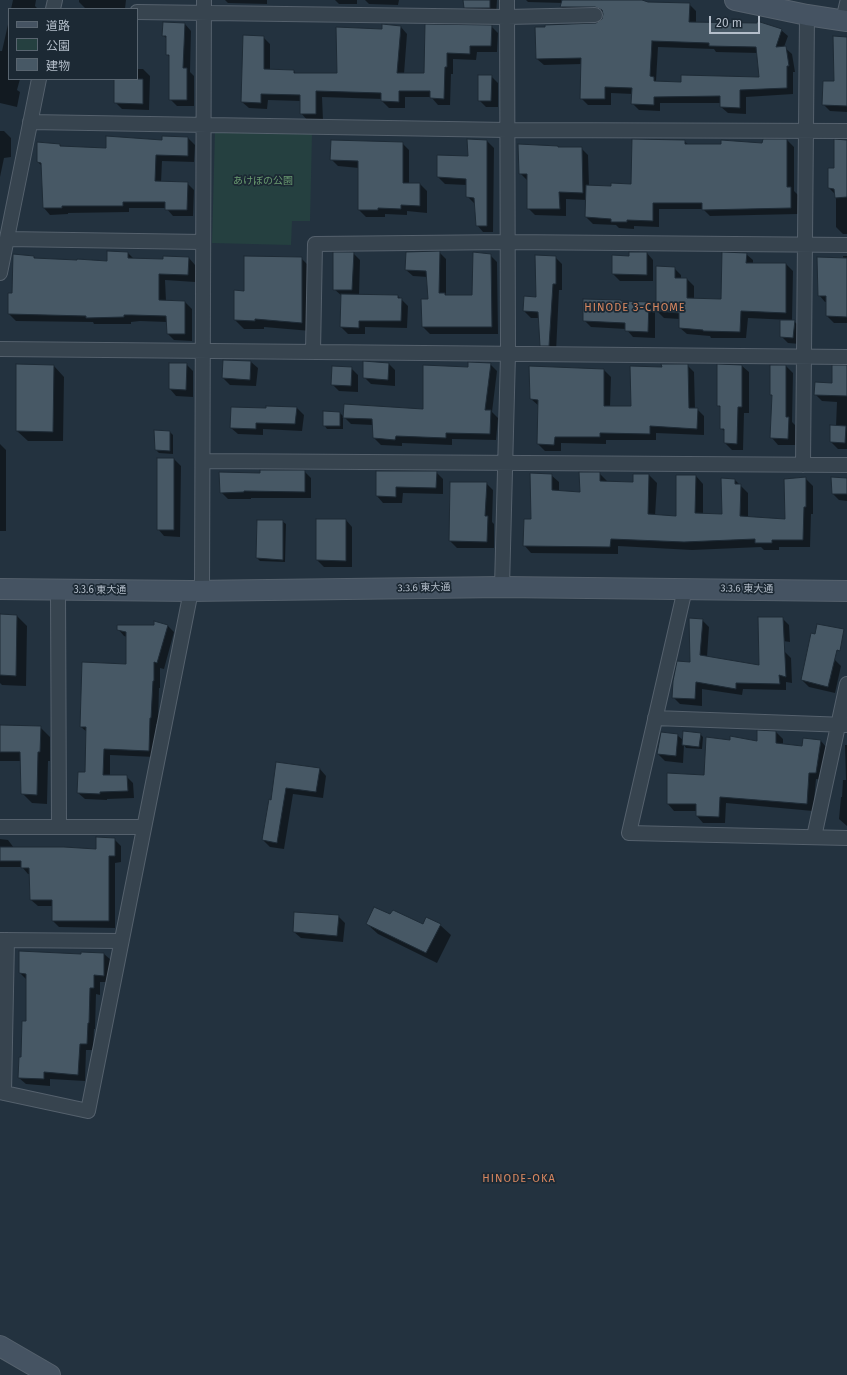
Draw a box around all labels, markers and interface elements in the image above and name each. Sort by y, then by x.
legend [8,8,138,80]
scale bar [711,8,762,34]
text: 20 m [716,16,742,30]
text: 道路 [46,19,70,33]
text: 公園 [46,39,70,53]
text: 建物 [46,59,70,73]
park label: あけぼの公園 [233,175,293,187]
district label: HINODE 3-CHOME [584,301,686,315]
street label: 3.3.6 東大通 [398,582,450,594]
street label: 3.3.6 東大通 [721,583,773,595]
street label: 3.3.6 東大通 [74,584,126,596]
district label: HINODE-OKA [482,1172,556,1186]

